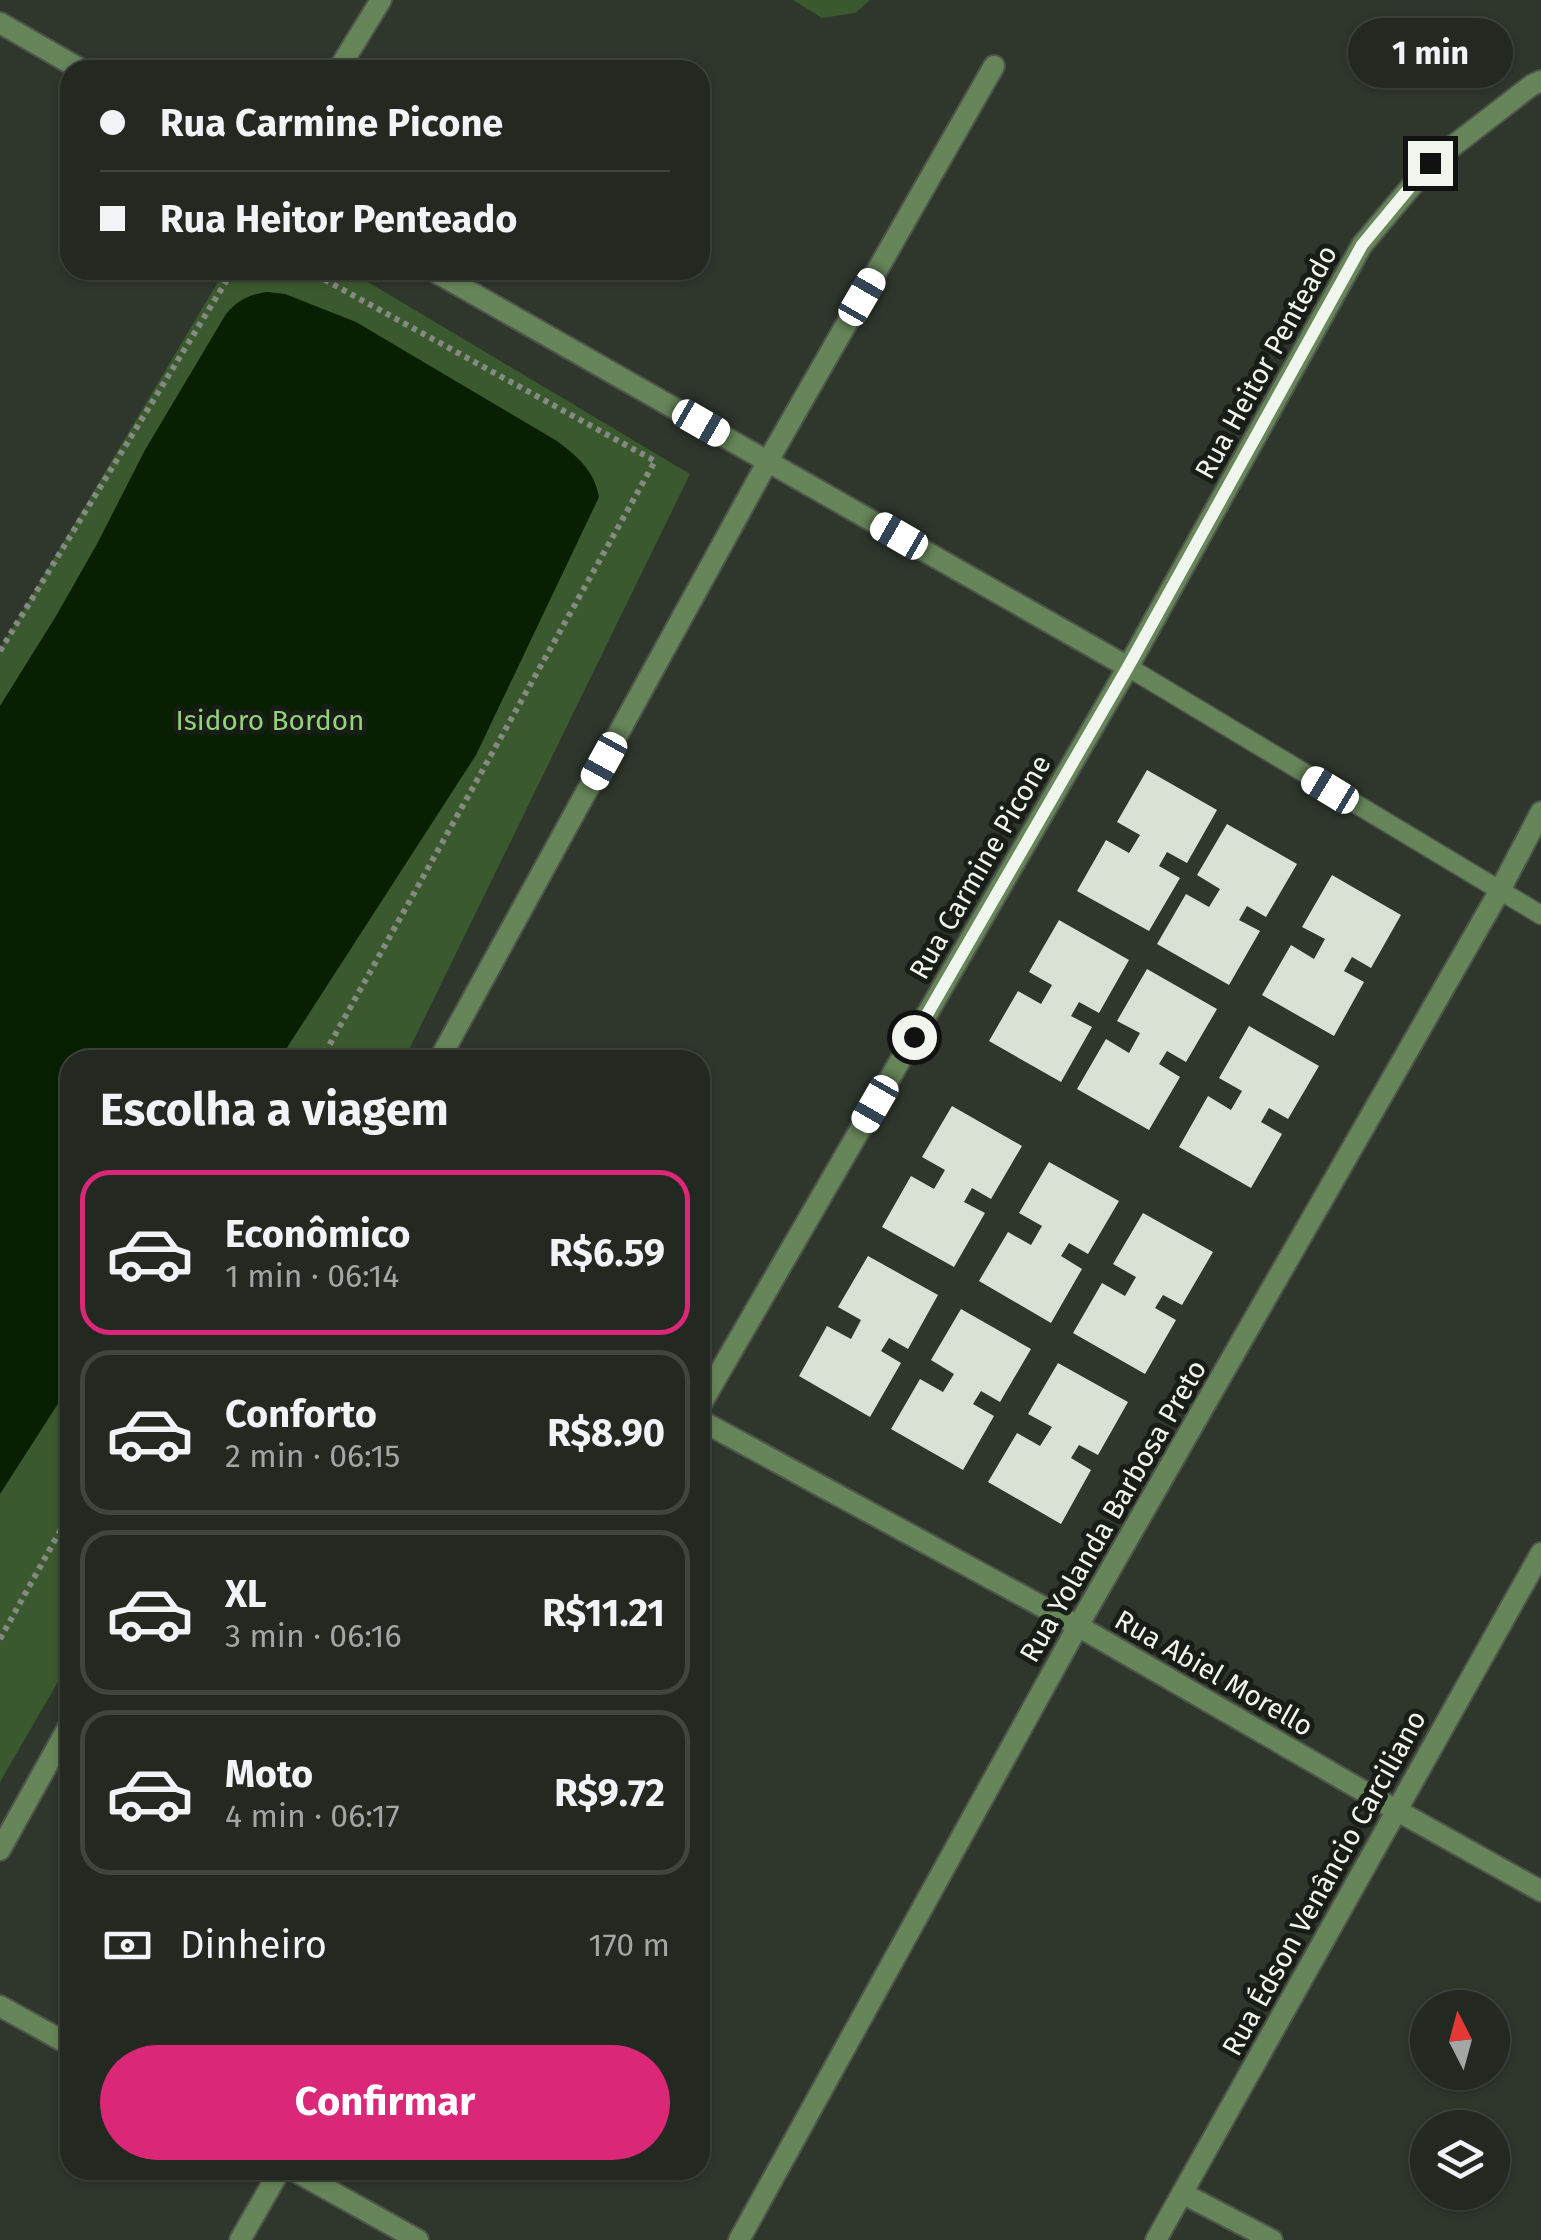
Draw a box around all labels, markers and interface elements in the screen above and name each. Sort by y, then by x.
callout: 1 min [1348,18,1512,88]
text: 1 min [1392,34,1469,72]
text: Rua Carmine Picone [160,100,503,146]
route end [1408,141,1453,186]
text: Rua Heitor Penteado [160,196,517,242]
street label: Rua Heitor Penteado [1188,239,1344,485]
car [834,264,890,330]
car [668,395,734,451]
car [866,508,932,564]
park label: Isidoro Bordon [176,704,364,737]
car [576,727,632,795]
street label: Rua Carmine Picone [902,749,1058,985]
car [1297,762,1363,818]
route start [892,1015,937,1060]
car [847,1071,903,1137]
text: Escolha a viagem [100,1083,449,1137]
icon: car [105,1208,195,1298]
text: Econômico [225,1211,410,1257]
text: R$6.59 [549,1230,665,1276]
text: 1 min · 06:14 [225,1257,399,1295]
street label: Rua Yolanda Barbosa Preto [1013,1354,1213,1668]
icon: car [105,1388,195,1478]
text: Conforto [225,1391,377,1437]
text: R$8.90 [547,1410,665,1456]
text: 2 min · 06:15 [225,1437,400,1475]
icon: car [105,1568,195,1658]
text: XL [225,1571,267,1617]
text: R$11.21 [542,1590,665,1636]
street label: Rua Abiel Morello [1109,1603,1319,1743]
text: 3 min · 06:16 [225,1617,402,1655]
street label: Rua Édson Venâncio Carciliano [1215,1705,1433,2061]
icon: car [105,1748,195,1838]
text: Moto [225,1751,313,1797]
text: R$9.72 [554,1770,665,1816]
text: 4 min · 06:17 [225,1797,400,1835]
icon: cash [100,1918,155,1973]
text: Dinheiro [180,1922,327,1968]
text: 170 m [589,1926,670,1964]
north arrow [1410,1990,1510,2090]
map controls [1410,1990,1510,2210]
button: Confirmar [100,2045,670,2160]
button: layers [1410,2110,1510,2210]

